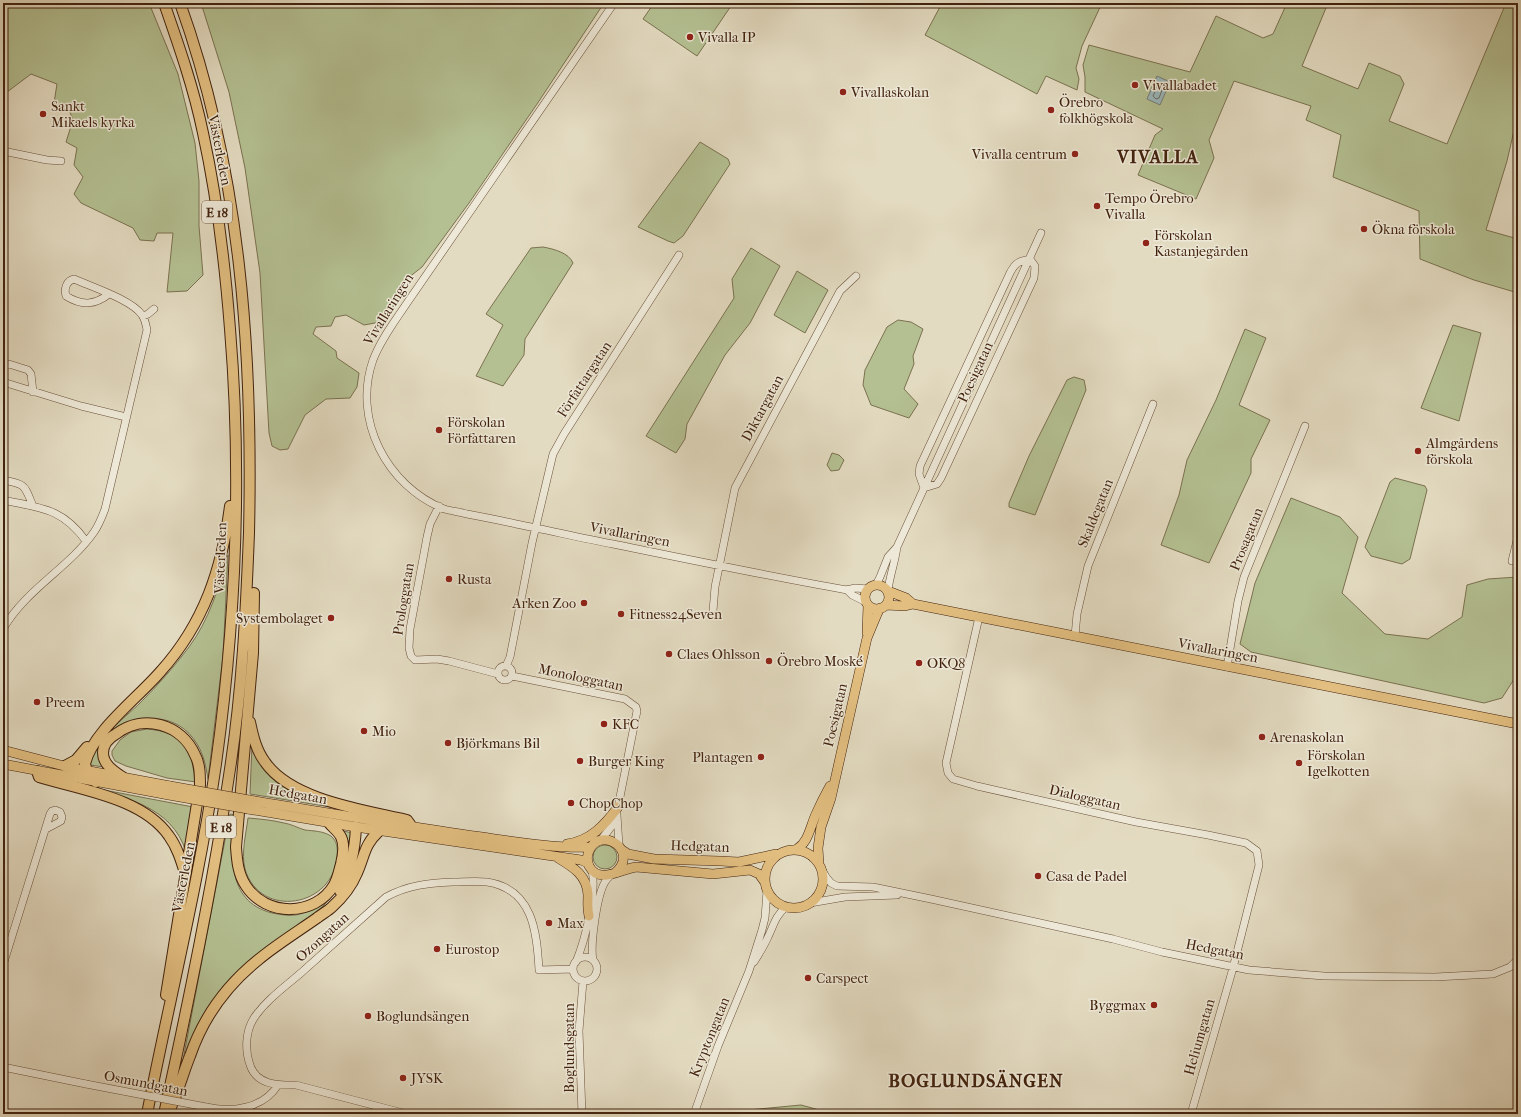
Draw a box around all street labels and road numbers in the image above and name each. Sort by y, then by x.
street label: Västerleden [204,112,235,187]
road number: E 18 [202,201,232,223]
street label: Vivallaringen [359,270,417,349]
street label: Författargatan [553,338,615,421]
street label: Poesigatan [954,339,997,405]
street label: Diktargatan [738,372,787,444]
street label: Skaldegatan [1074,476,1117,550]
street label: Prosagatan [1226,505,1267,573]
street label: Vivallaringen [587,518,671,551]
street label: Västerleden [211,522,230,595]
street label: Prologgatan [389,562,418,637]
street label: Vivallaringen [1175,634,1259,667]
street label: Monologgatan [537,660,625,695]
street label: Poesigatan [820,682,851,749]
street label: Hedgatan [267,781,328,808]
street label: Dialoggatan [1047,781,1122,814]
road number: E 18 [206,816,236,838]
street label: Hedgatan [670,837,730,856]
street label: Västerleden [168,840,199,915]
street label: Ozongatan [292,909,353,966]
street label: Hedgatan [1184,936,1245,963]
street label: Kryptongatan [686,995,733,1080]
street label: Heliumgatan [1180,997,1219,1077]
street label: Boglundsgatan [561,1003,578,1093]
street label: Osmundgatan [103,1067,189,1100]

